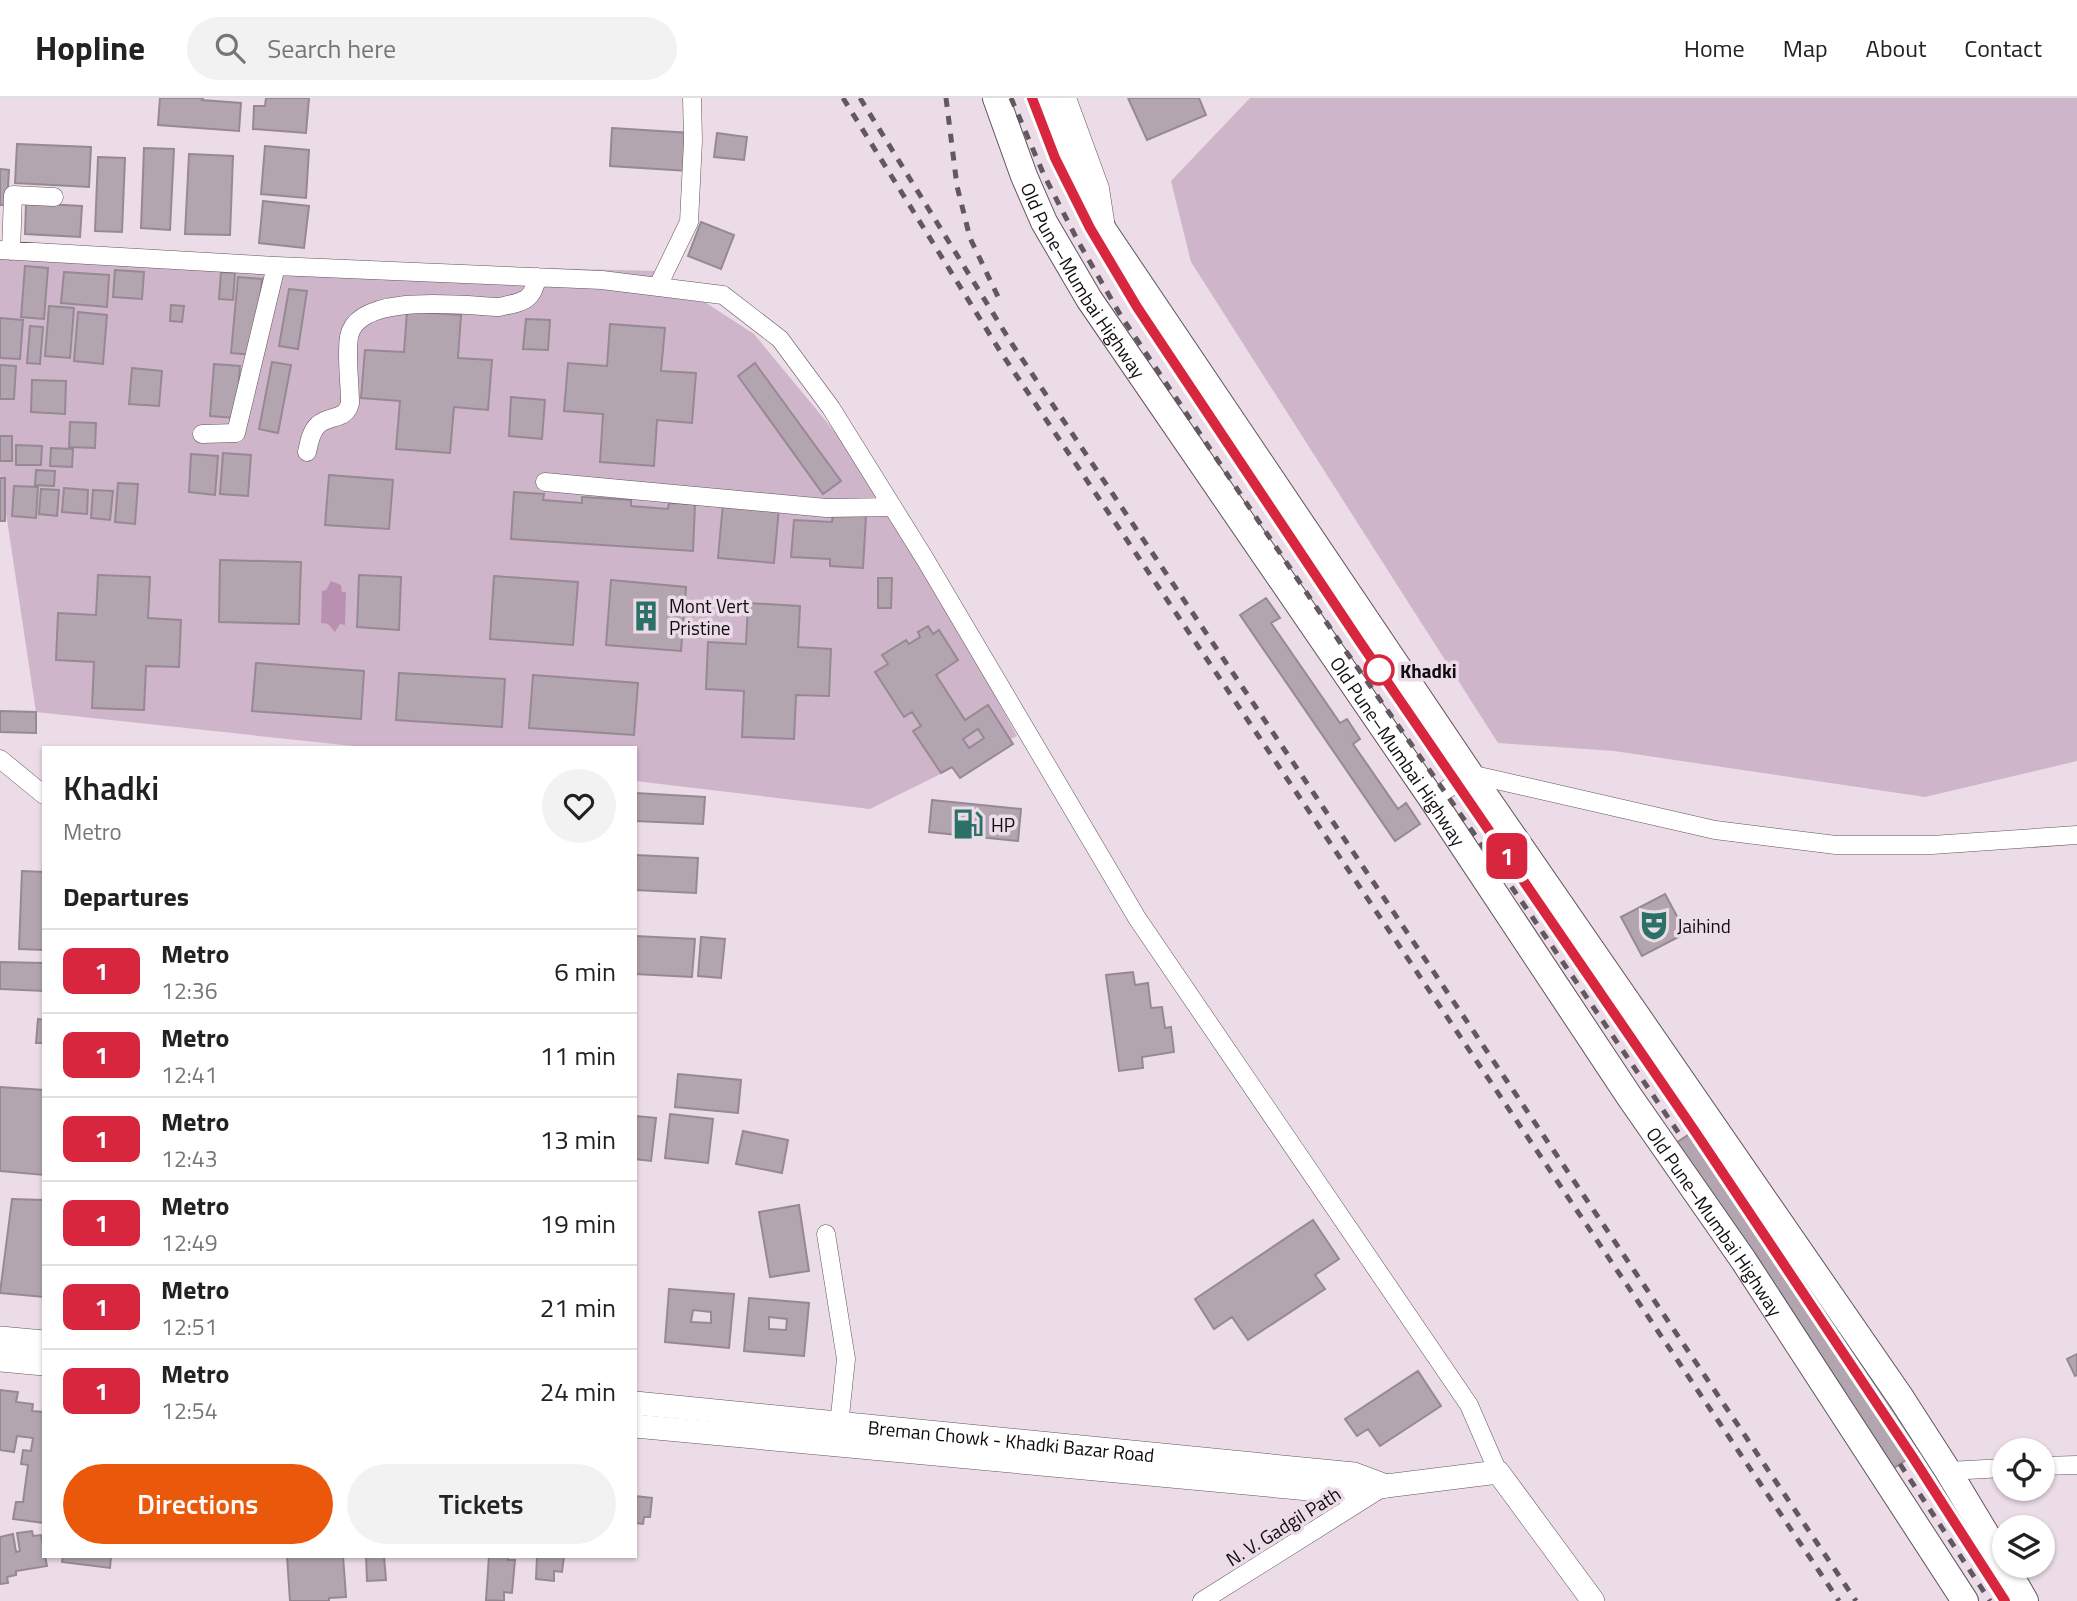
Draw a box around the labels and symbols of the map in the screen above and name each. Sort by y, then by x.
street label: Old Pune–Mumbai Highway [1014,178,1153,384]
place label: Mont Vert Pristine [669,591,750,642]
building icon: Mont Vert Pristine [629,599,663,633]
street label: Old Pune–Mumbai Highway [1324,650,1474,852]
marker: Khadki [1364,655,1394,685]
place label: Khadki [1400,656,1457,685]
fuel station icon: HP [951,807,985,841]
place label: HP [991,810,1015,839]
line badge: 1 [1484,833,1530,879]
theatre icon: Jaihind [1637,908,1671,942]
place label: Jaihind [1677,911,1731,940]
street label: Old Pune–Mumbai Highway [1640,1121,1790,1322]
street label: Breman Chowk - Khadki Bazar Road [867,1412,1156,1469]
street label: N. V. Gadgil Path [1220,1479,1346,1573]

